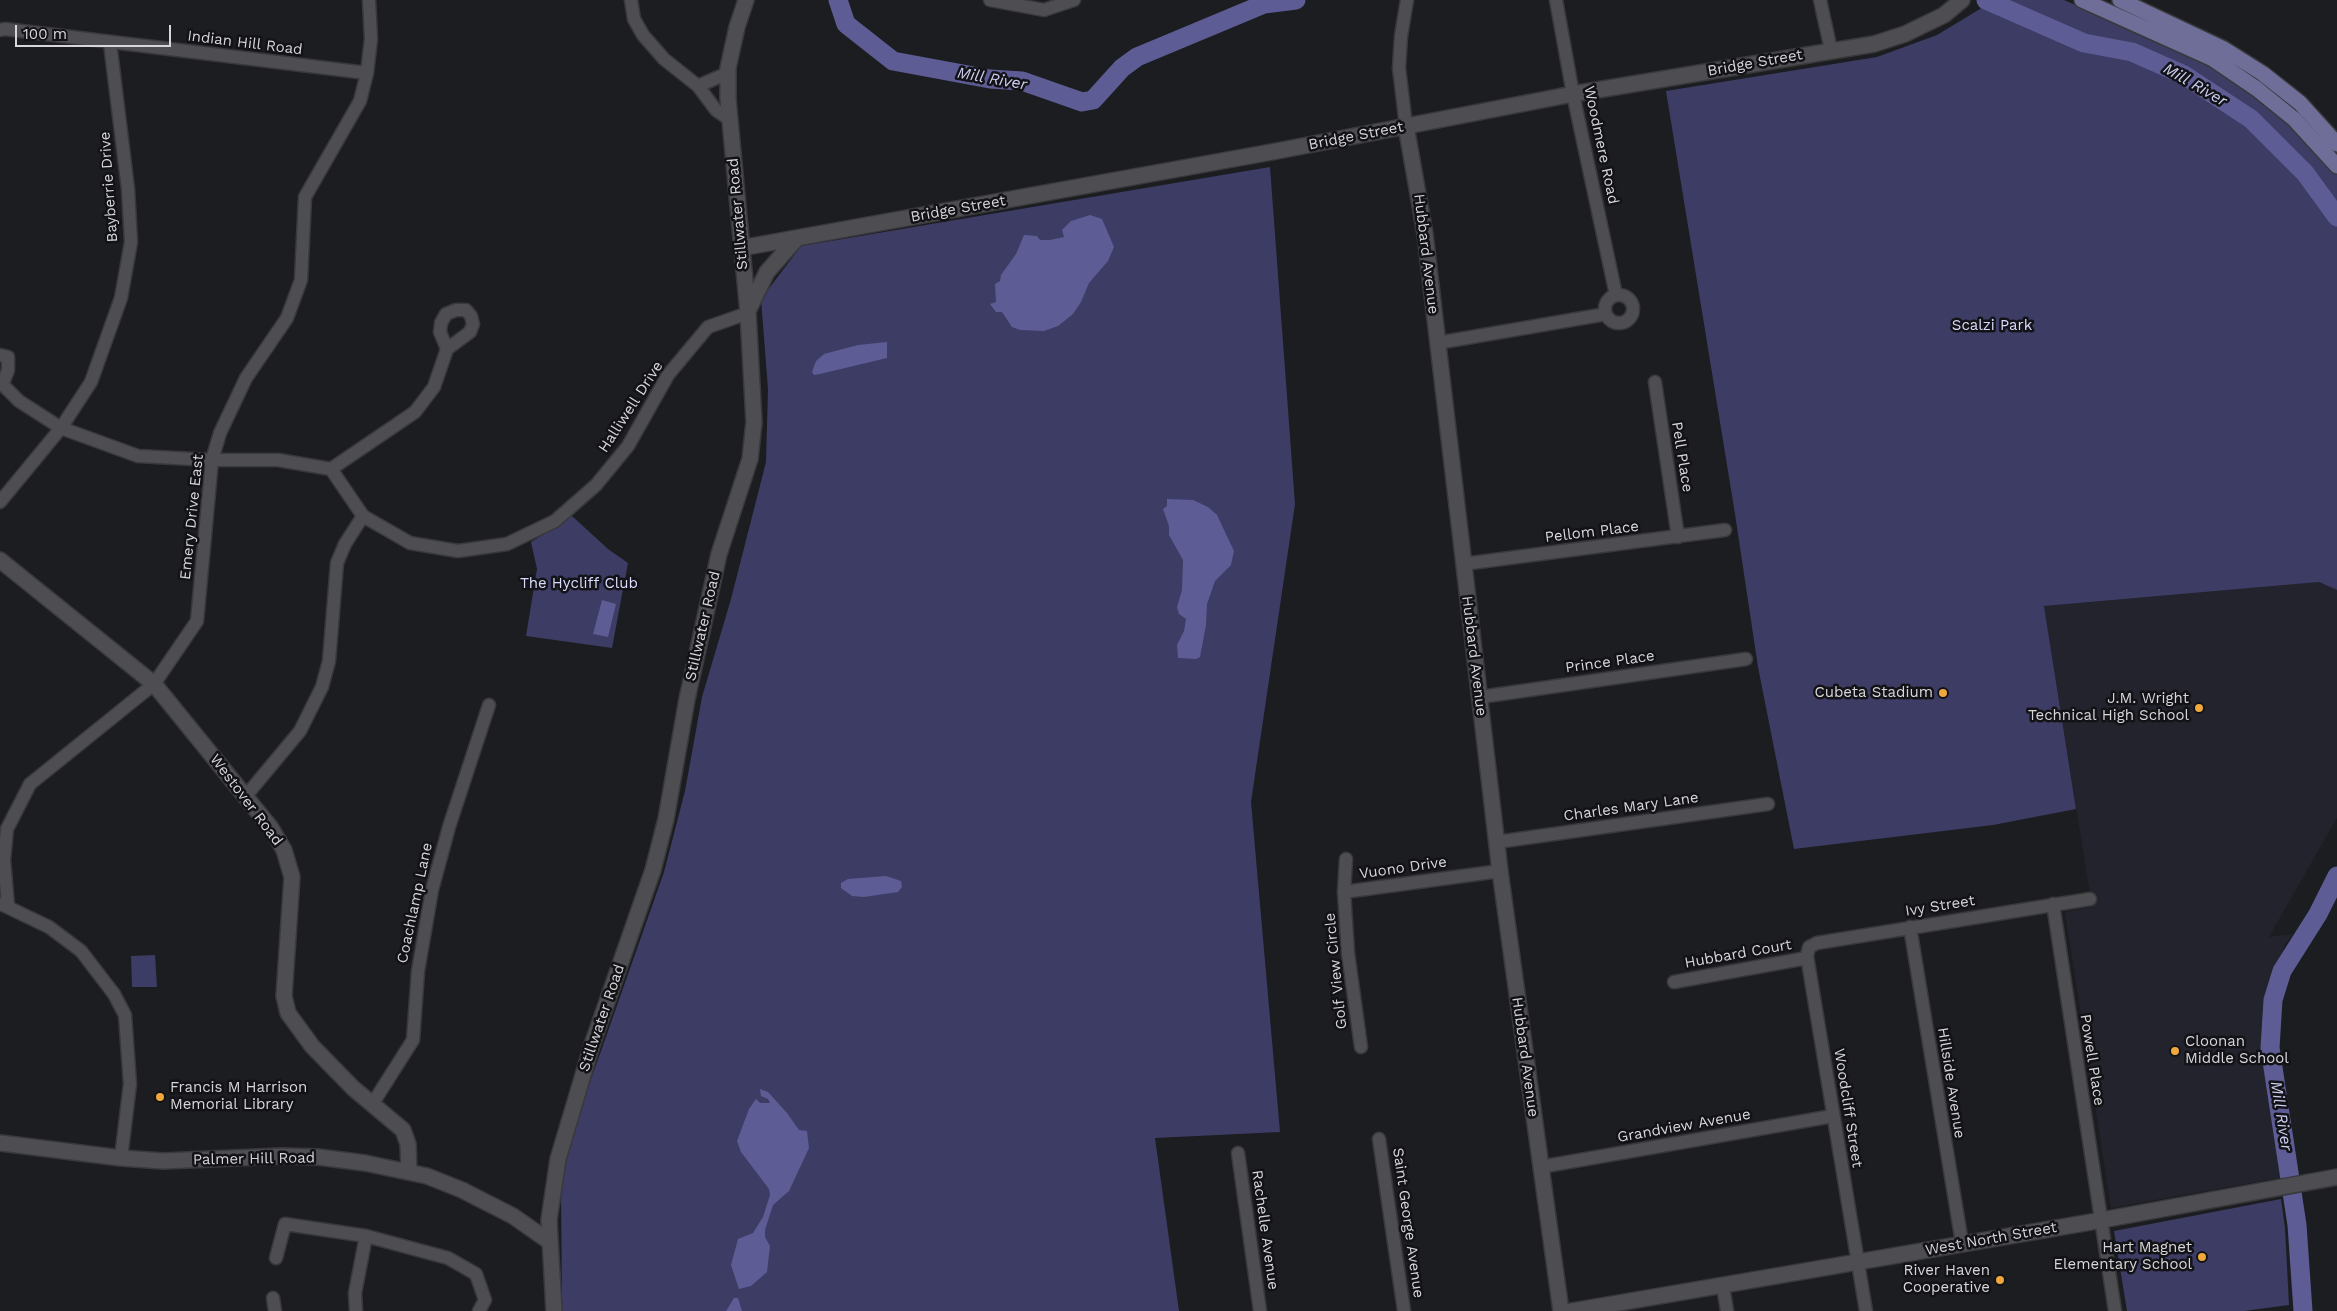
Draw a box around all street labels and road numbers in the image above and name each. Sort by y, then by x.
street label: Indian Hill Road [186,27,304,59]
street label: Bridge Street [1706,46,1804,80]
street label: Woodmere Road [1580,84,1622,206]
street label: Bridge Street [1307,118,1405,154]
street label: Bayberrie Drive [96,131,122,243]
street label: Stillwater Road [724,157,752,271]
street label: Bridge Street [909,192,1007,226]
street label: Hubbard Avenue [1410,193,1442,315]
street label: Halliwell Drive [595,358,667,456]
street label: Pell Place [1668,420,1696,494]
street label: Emery Drive East [176,453,208,581]
street label: Pellom Place [1544,517,1640,547]
street label: Stillwater Road [682,569,724,683]
street label: Hubbard Avenue [1458,595,1490,717]
street label: Prince Place [1564,647,1656,677]
street label: Westover Road [206,751,286,849]
street label: Charles Mary Lane [1562,789,1700,825]
street label: Coachlamp Lane [393,841,437,965]
street label: Vuono Drive [1358,853,1448,883]
street label: Ivy Street [1904,892,1976,920]
street label: Golf View Circle [1321,912,1351,1030]
street label: Hubbard Court [1683,936,1793,972]
street label: Stillwater Road [575,962,629,1074]
street label: Hubbard Avenue [1508,996,1542,1118]
street label: Powell Place [2076,1013,2108,1107]
street label: Hillside Avenue [1933,1026,1969,1140]
street label: Woodcliff Street [1830,1047,1866,1169]
street label: Grandview Avenue [1616,1105,1752,1147]
street label: Saint George Avenue [1389,1147,1427,1299]
street label: Palmer Hill Road [193,1149,315,1169]
street label: Rachelle Avenue [1248,1169,1282,1291]
street label: West North Street [1924,1219,2058,1259]

